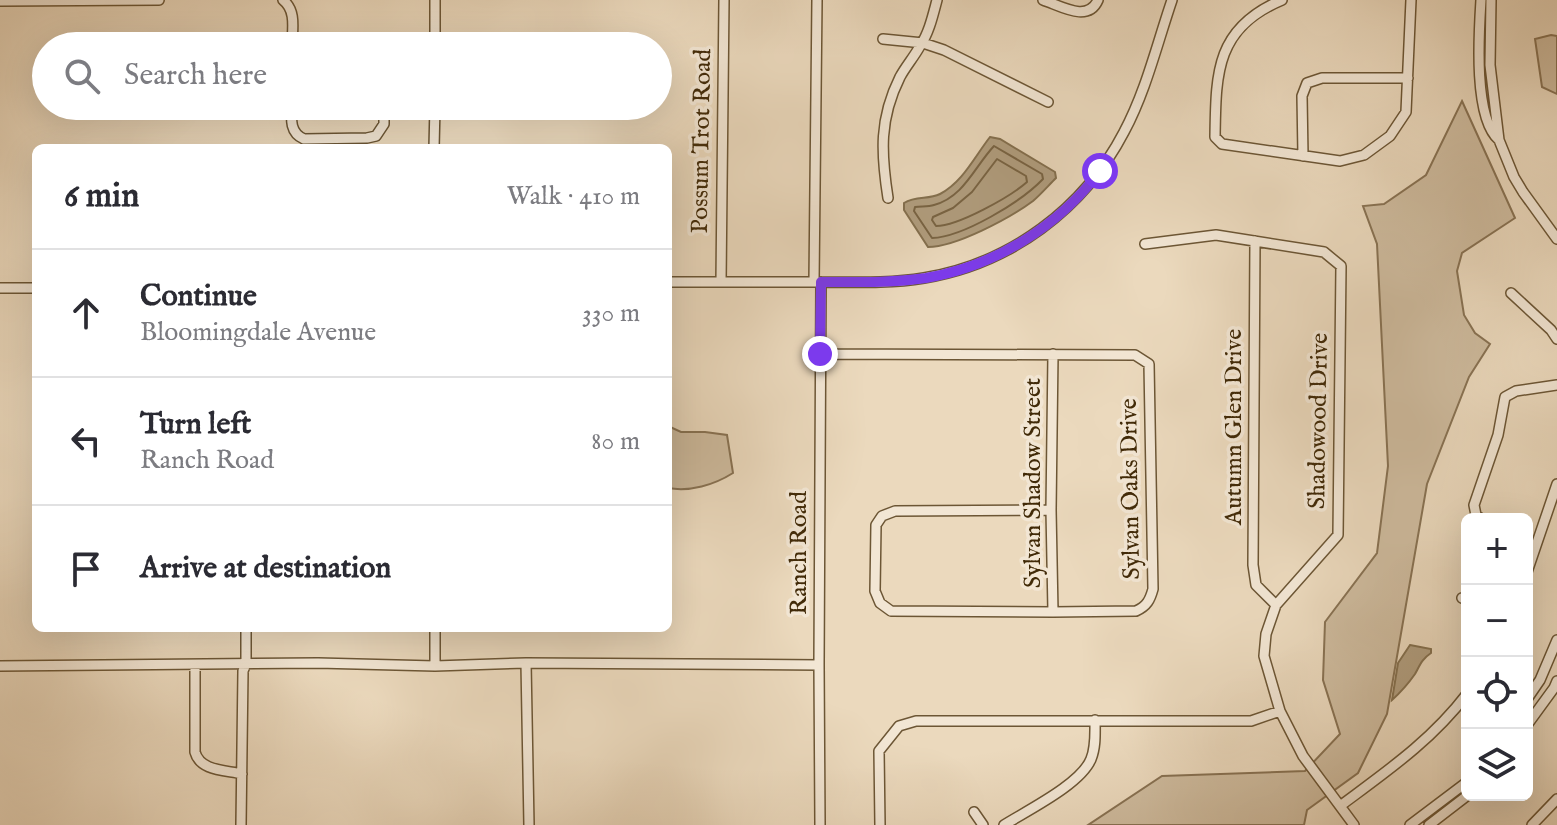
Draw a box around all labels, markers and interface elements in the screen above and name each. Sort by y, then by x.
search box [32,32,672,120]
street label: Possum Trot Road [685,48,719,234]
icon: search [60,54,104,98]
text: Search here [124,57,267,95]
route start [1082,153,1118,189]
text: 6 min [64,175,139,218]
text: Walk · 410 m [507,180,640,213]
text: Continue [140,278,257,316]
icon: ahead [64,291,108,335]
text: 330 m [582,297,640,330]
text: Bloomingdale Avenue [140,316,376,349]
street label: Autumn Glen Drive [1219,329,1250,526]
street label: Shadowood Drive [1302,333,1336,509]
route end [802,336,838,372]
street label: Sylvan Shadow Street [1018,378,1049,588]
street label: Sylvan Oaks Drive [1114,398,1148,580]
text: Turn left [140,406,251,444]
icon: left [64,419,108,463]
text: 80 m [591,425,640,458]
text: Ranch Road [140,444,274,477]
street label: Ranch Road [784,491,815,615]
map controls [1461,513,1533,801]
button: + [1461,513,1533,585]
icon: arrive [64,547,108,591]
text: Arrive at destination [140,550,391,588]
button: − [1461,585,1533,657]
button: locate [1461,657,1533,729]
button: layers [1461,729,1533,801]

